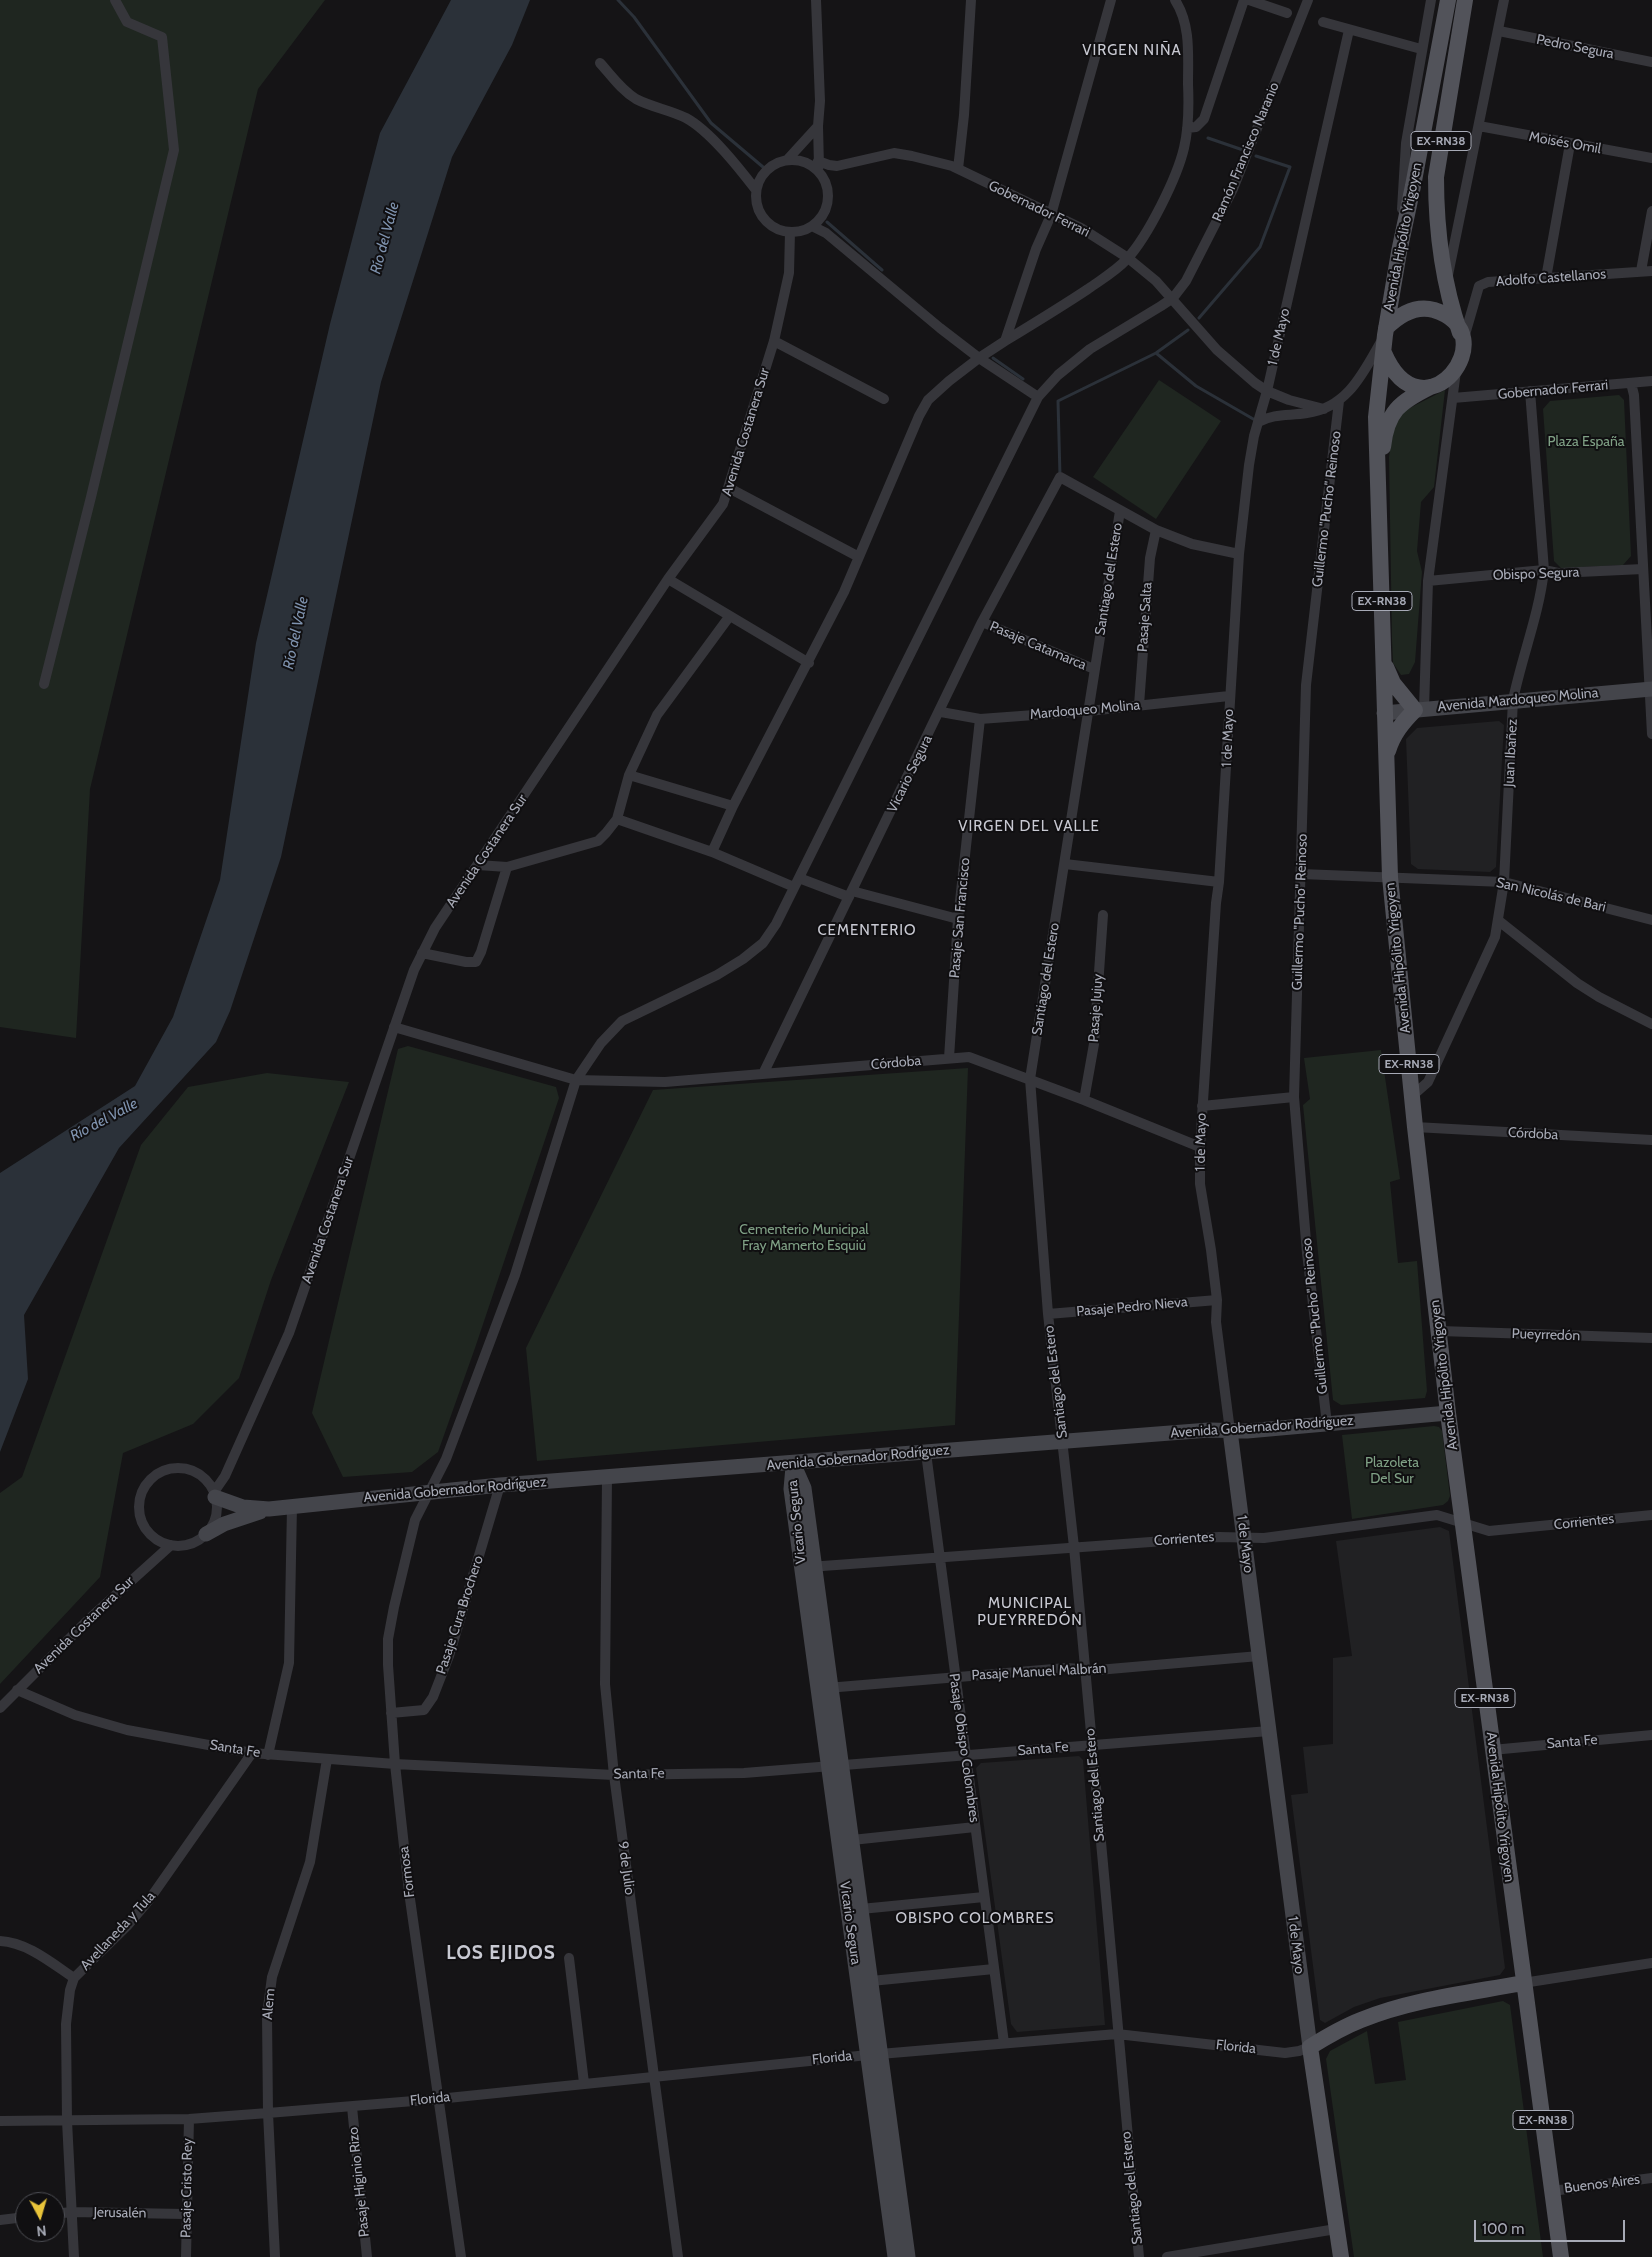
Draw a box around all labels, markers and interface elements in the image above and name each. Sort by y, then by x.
street label: Pedro Segura [1535,31,1615,63]
district label: VIRGEN NIÑA [1081,42,1183,60]
street label: Ramón Francisco Naranio [1209,80,1283,224]
street label: Moisés Omil [1528,128,1602,158]
road number: EX-RN38 [1411,132,1471,150]
street label: Avenida Hipólito Yrigoyen [1380,161,1426,313]
street label: Gobernador Ferrari [986,177,1092,241]
water label: Río del Valle [367,200,403,276]
street label: Adolfo Castellanos [1495,266,1607,290]
street label: 1 de Mayo [1264,307,1294,367]
street label: Avenida Costanera Sur [719,366,773,498]
street label: Gobernador Ferrari [1497,377,1609,403]
street label: Guillermo "Pucho" Reinoso [1309,430,1345,588]
park label: Plaza España [1548,434,1624,450]
street label: Santiago del Estero [1092,522,1126,636]
street label: Obispo Segura [1492,564,1580,584]
street label: Pasaje Salta [1134,582,1156,652]
road number: EX-RN38 [1352,592,1412,610]
water label: Río del Valle [280,595,312,671]
street label: Pasaje Catamarca [987,618,1089,674]
street label: Avenida Mardoqueo Molina [1437,685,1599,715]
street label: Mardoqueo Molina [1029,697,1141,723]
street label: 1 de Mayo [1219,709,1237,767]
street label: Juan Ibañez [1501,719,1521,787]
street label: Vicario Segura [884,733,936,815]
street label: Avenida Costanera Sur [443,791,531,911]
district label: VIRGEN DEL VALLE [956,818,1102,836]
street label: Guillermo "Pucho" Reinoso [1289,833,1311,991]
street label: Pasaje San Francisco [946,857,974,979]
street label: San Nicolás de Bari [1495,874,1607,916]
street label: Avenida Hipólito Yrigoyen [1382,882,1414,1034]
district label: CEMENTERIO [816,922,918,940]
street label: Santiago del Estero [1029,922,1063,1036]
street label: Pasaje Jujuy [1085,973,1107,1043]
street label: Córdoba [870,1052,922,1074]
road number: EX-RN38 [1379,1054,1439,1074]
water label: Río del Valle [67,1095,141,1145]
street label: 1 de Mayo [1192,1113,1210,1171]
street label: Córdoba [1507,1124,1559,1144]
street label: Avenida Costanera Sur [298,1154,358,1286]
park label: Cementerio Municipal Fray Mamerto Esquiú [739,1222,869,1254]
street label: Guillermo "Pucho" Reinoso [1298,1237,1332,1395]
street label: Pasaje Pedro Nieva [1076,1294,1188,1320]
street label: Avenida Hipólito Yrigoyen [1426,1299,1462,1451]
street label: Santiago del Estero [1041,1325,1071,1439]
street label: Pueyrredón [1511,1325,1581,1345]
street label: Avenida Gobernador Rodríguez [1170,1412,1354,1442]
street label: Avenida Gobernador Rodríguez [766,1442,950,1474]
park label: Plazoleta Del Sur [1365,1455,1419,1488]
street label: Avenida Gobernador Rodríguez [363,1474,547,1506]
street label: Vicario Segura [784,1479,810,1565]
street label: Corrientes [1553,1510,1615,1534]
street label: 1 de Mayo [1233,1514,1257,1574]
street label: Corrientes [1153,1529,1215,1549]
street label: Pasaje Cura Brochero [433,1554,487,1676]
street label: Avenida Costanera Sur [30,1573,138,1677]
district label: MUNICIPAL PUEYRREDÓN [976,1595,1084,1630]
street label: Pasaje Manuel Malbrán [971,1660,1107,1684]
street label: Pasaje Obispo Colombres [945,1672,983,1824]
road number: EX-RN38 [1455,1689,1515,1708]
street label: Santiago del Estero [1082,1728,1108,1842]
street label: Avenida Hipólito Yrigoyen [1482,1731,1518,1883]
street label: Santa Fe [1546,1731,1598,1753]
street label: Santa Fe [208,1737,262,1761]
street label: Santa Fe [1017,1738,1069,1760]
street label: Santa Fe [613,1765,665,1783]
street label: 9 de Julio [614,1840,638,1896]
street label: Formosa [396,1846,418,1898]
street label: Vicario Segura [836,1880,864,1966]
street label: Avellaneda y Tula [77,1888,159,1974]
district label: OBISPO COLOMBRES [894,1910,1056,1928]
street label: 1 de Mayo [1284,1915,1308,1975]
district label: LOS EJIDOS [445,1942,557,1964]
street label: Alem [259,1988,279,2020]
street label: Florida [1215,2037,1257,2057]
street label: Florida [811,2048,853,2068]
street label: Florida [409,2089,451,2109]
road number: EX-RN38 [1513,2110,1573,2130]
street label: Pasaje Higinio Rizo [345,2126,373,2238]
street label: Santiago del Estero [1118,2131,1146,2245]
street label: Pasaje Cristo Rey [178,2138,196,2238]
street label: Buenos Aires [1563,2171,1641,2197]
north arrow [15,2192,65,2242]
street label: Jerusalén [93,2204,147,2222]
scale bar [1477,2210,1628,2242]
text: 100 m [1482,2220,1524,2238]
text: N [36,2221,47,2240]

